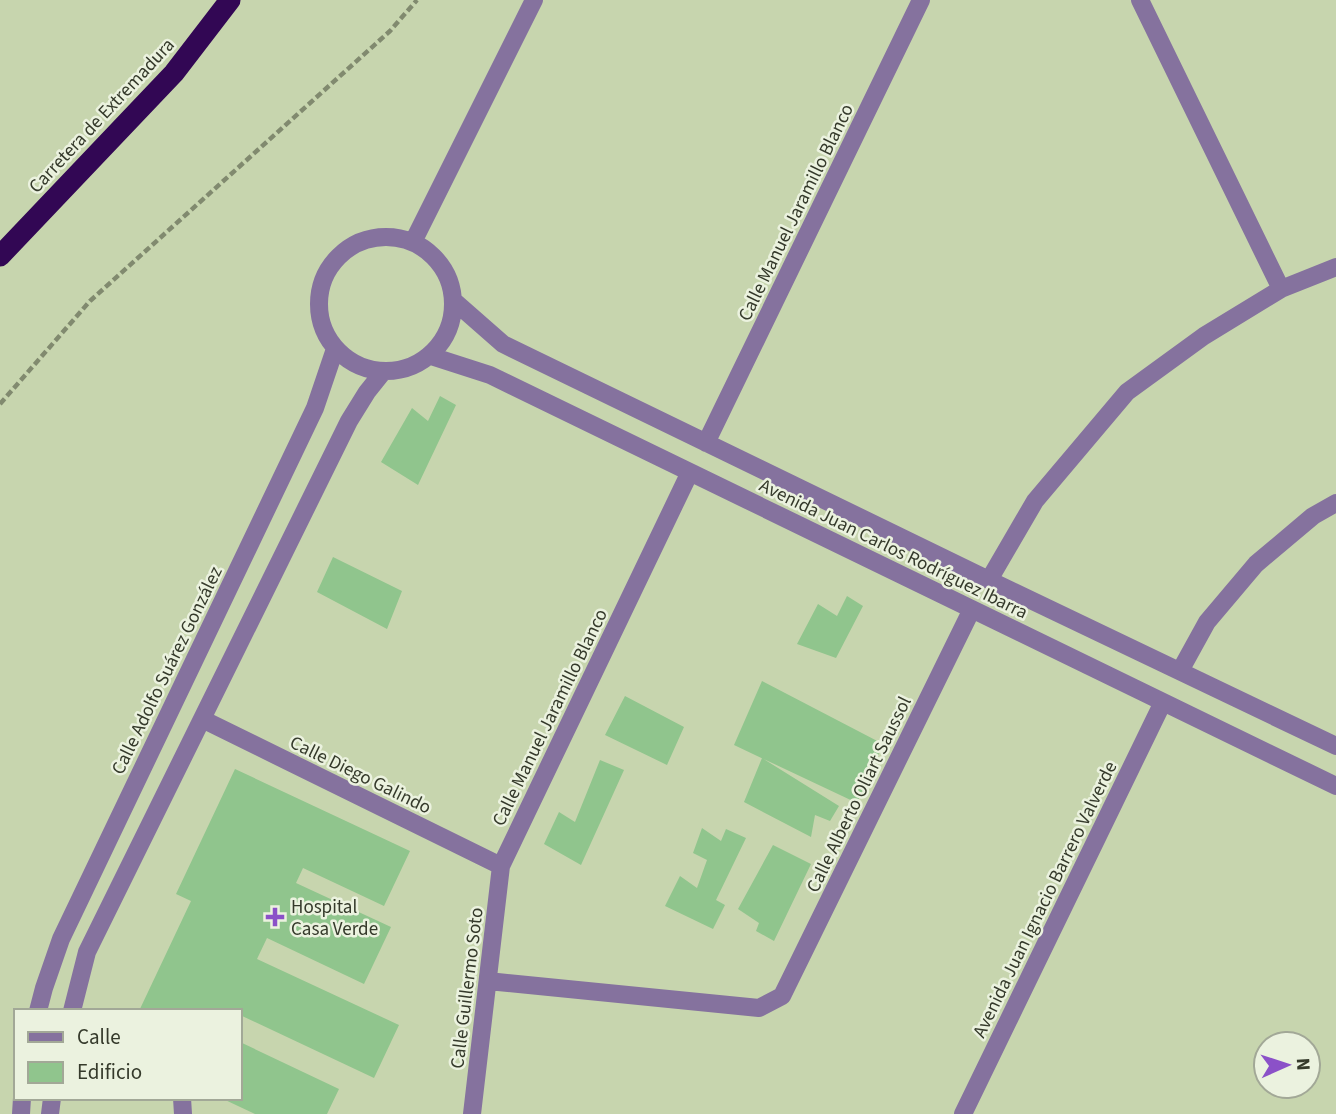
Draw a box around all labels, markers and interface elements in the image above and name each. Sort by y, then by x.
street label: Carretera de Extremadura [23,33,181,200]
street label: Calle Manuel Jaramillo Blanco [732,99,861,326]
street label: Avenida Juan Carlos Rodríguez Ibarra [755,472,1032,626]
street label: Calle Adolfo Suárez González [105,562,230,779]
street label: Calle Manuel Jaramillo Blanco [486,604,615,831]
street label: Calle Alberto Oliart Saussol [800,692,919,897]
street label: Calle Diego Galindo [285,729,436,821]
street label: Avenida Juan Ignacio Barrero Valverde [966,757,1124,1042]
place label: Hospital Casa Verde [291,894,378,943]
street label: Calle Guillermo Soto [444,906,491,1070]
marker: Hospital Casa Verde [265,907,285,927]
legend [14,1009,242,1100]
text: Calle [77,1022,121,1052]
north arrow [1252,1030,1322,1100]
text: Edificio [77,1057,142,1087]
text: N [1289,1057,1316,1071]

